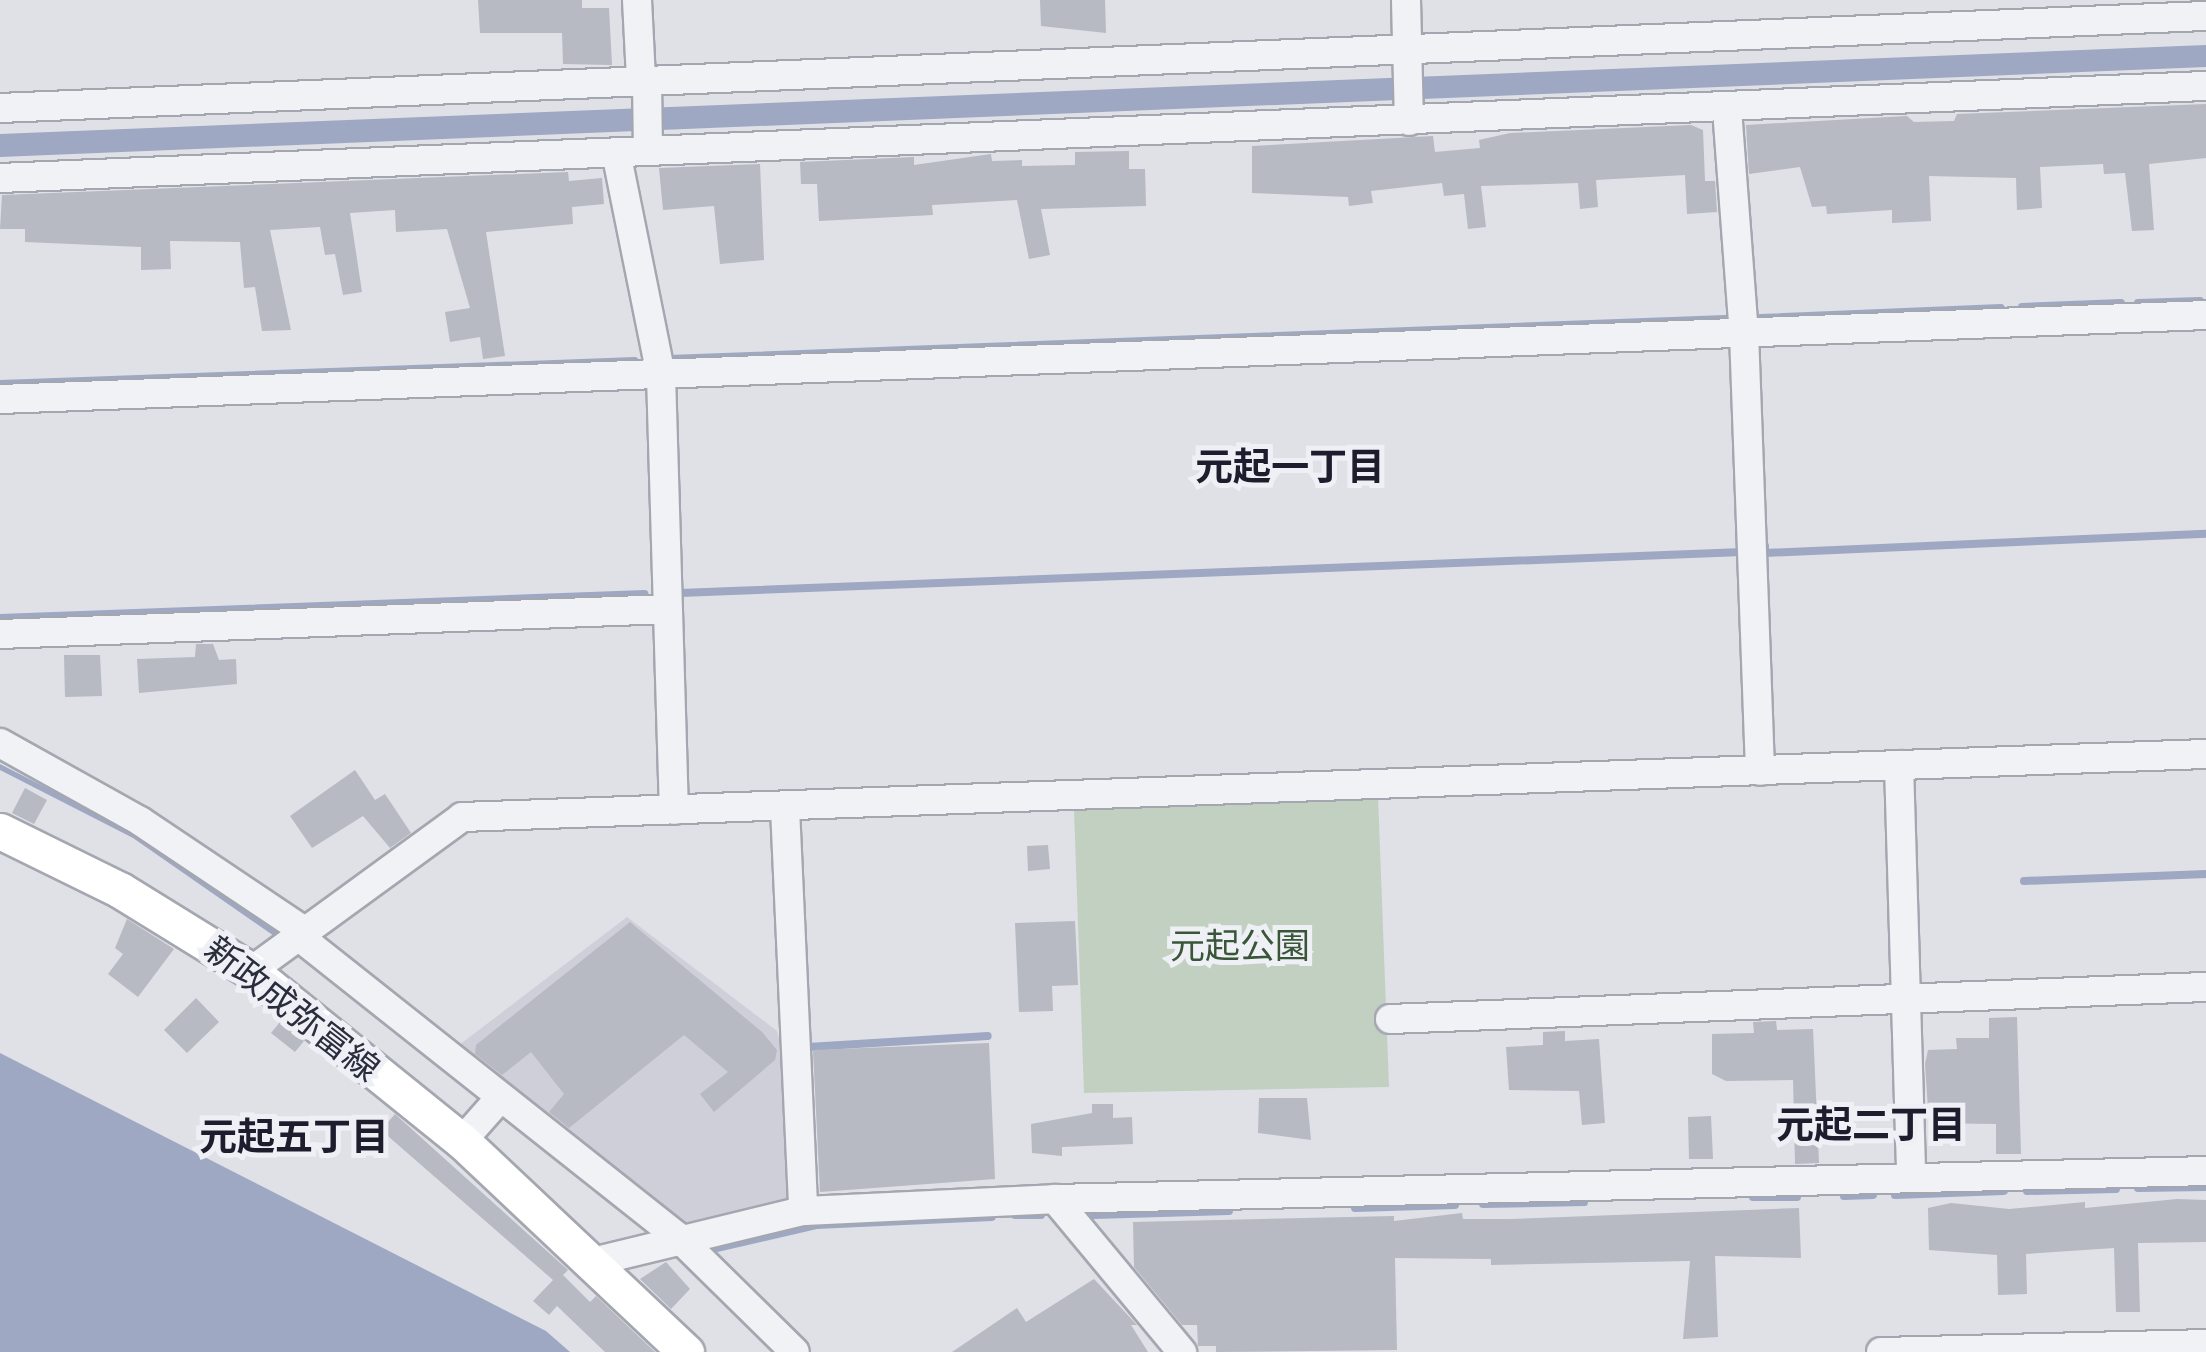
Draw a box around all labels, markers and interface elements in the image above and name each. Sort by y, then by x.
district label: 元起一丁目 [1195,444,1385,490]
park label: 元起公園 [1170,925,1310,967]
street label: 新政成弥富線 [196,928,388,1090]
district label: 元起二丁目 [1776,1102,1966,1148]
district label: 元起五丁目 [199,1114,389,1160]

